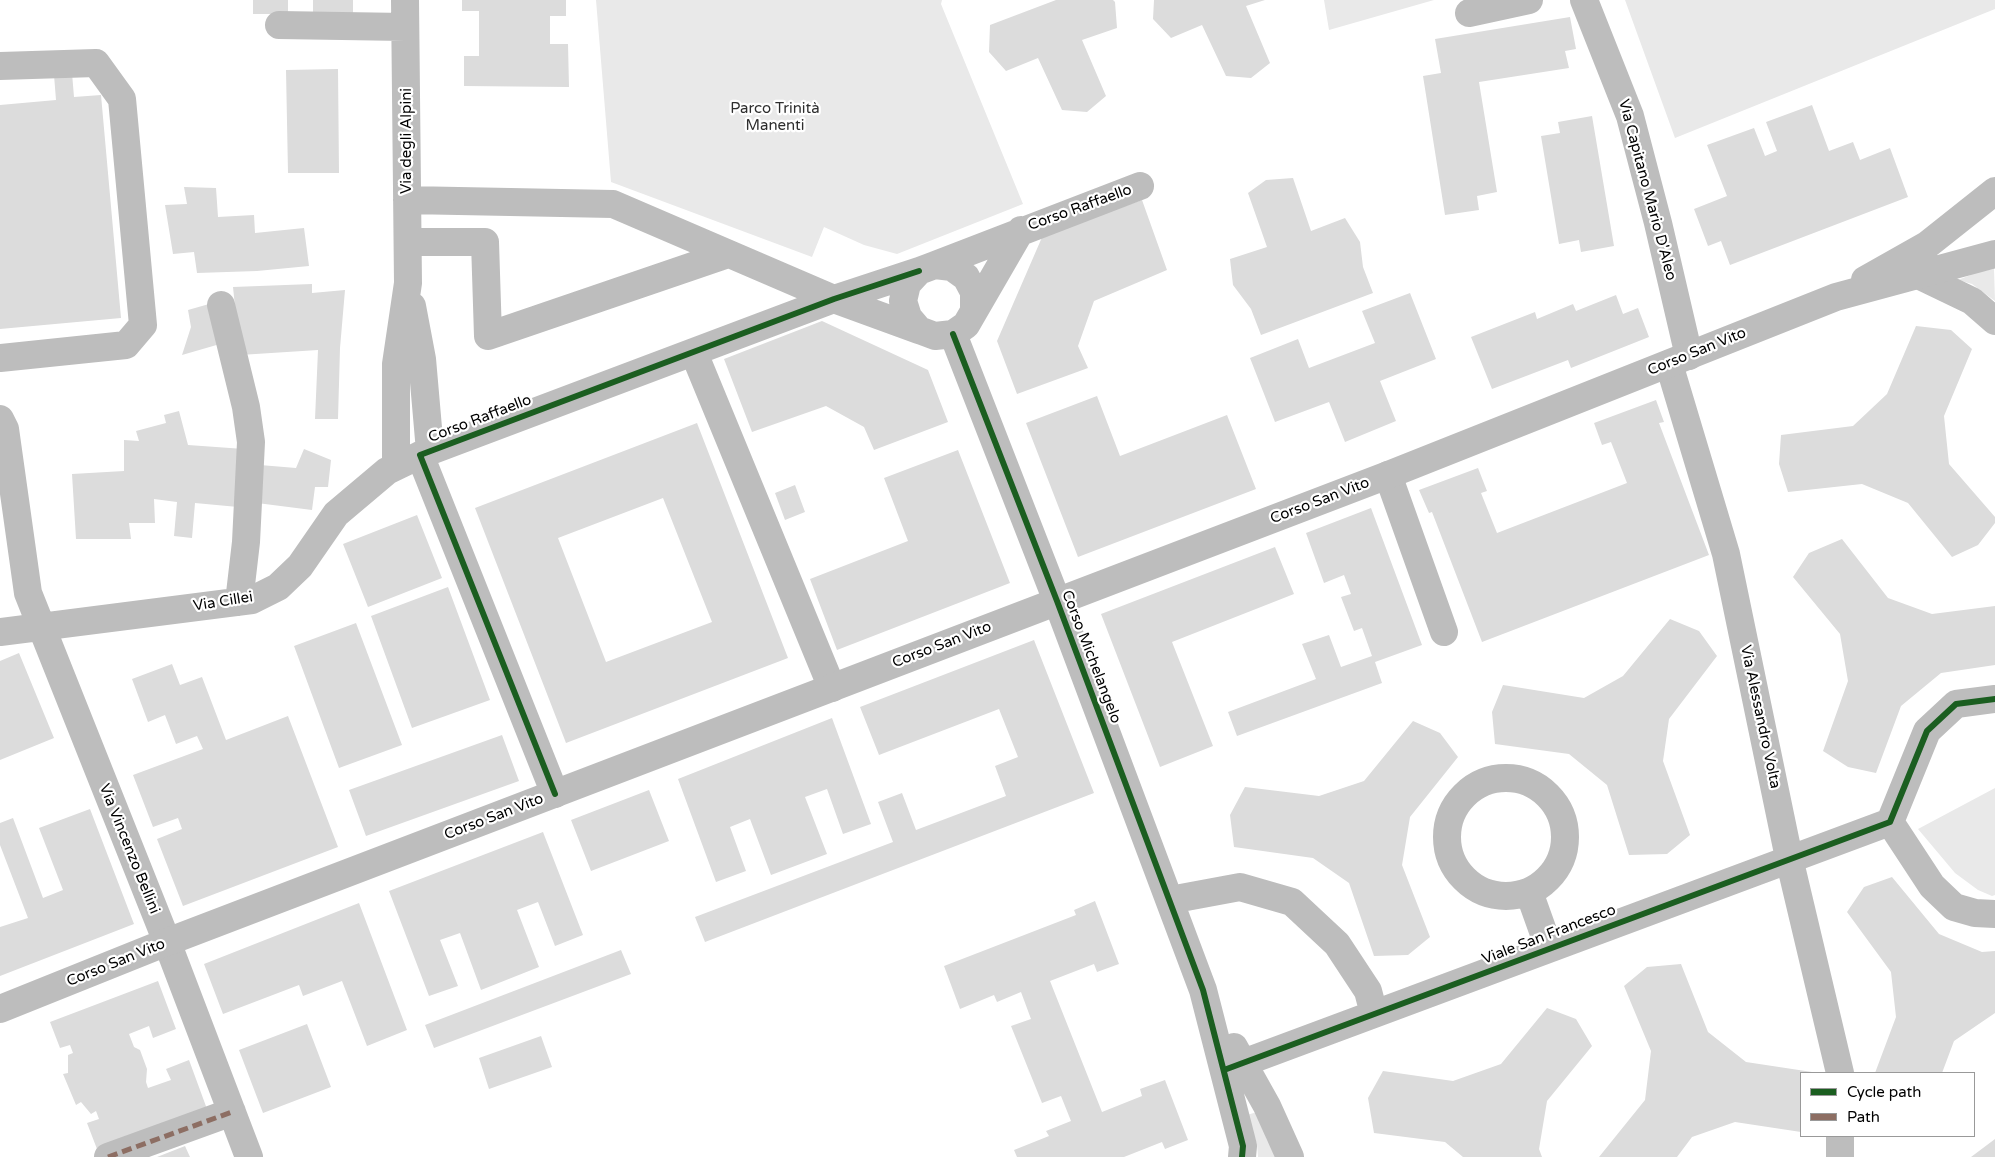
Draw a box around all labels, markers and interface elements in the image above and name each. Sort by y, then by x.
street label: Via degli Alpini [398,88,416,194]
street label: Via Capitano Mario D'Aleo [1614,97,1680,283]
park label: Parco Trinità Manenti [730,100,820,135]
street label: Corso Raffaello [1026,181,1134,235]
street label: Corso San Vito [1645,324,1749,380]
street label: Corso Raffaello [426,391,534,447]
street label: Corso San Vito [1268,474,1372,528]
street label: Via Cillei [192,588,254,616]
street label: Corso Michelangelo [1057,588,1125,726]
street label: Corso San Vito [890,618,994,672]
street label: Via Alessandro Volta [1736,644,1784,790]
street label: Via Vincenzo Bellini [95,781,163,917]
street label: Corso San Vito [442,790,546,844]
street label: Viale San Francesco [1480,901,1618,969]
street label: Corso San Vito [64,935,168,991]
legend [1800,1072,1975,1137]
text: Cycle path [1847,1083,1921,1101]
text: Path [1847,1108,1880,1126]

